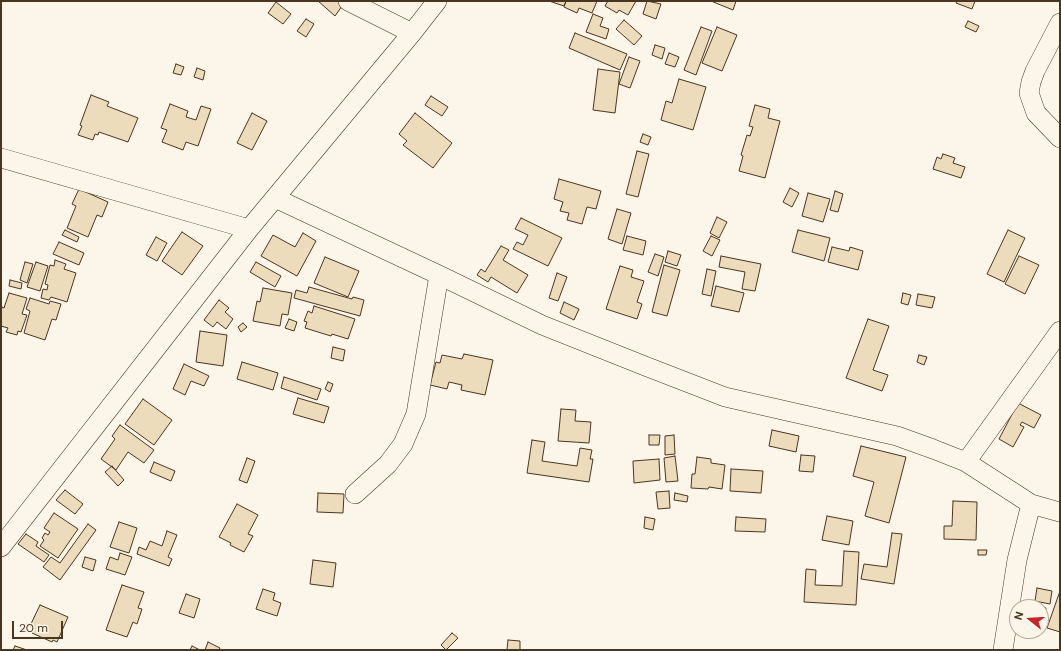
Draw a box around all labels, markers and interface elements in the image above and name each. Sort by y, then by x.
north arrow [1009,599,1049,639]
text: N [1011,610,1026,622]
scale bar [14,613,65,639]
text: 20 m [19,620,48,636]

